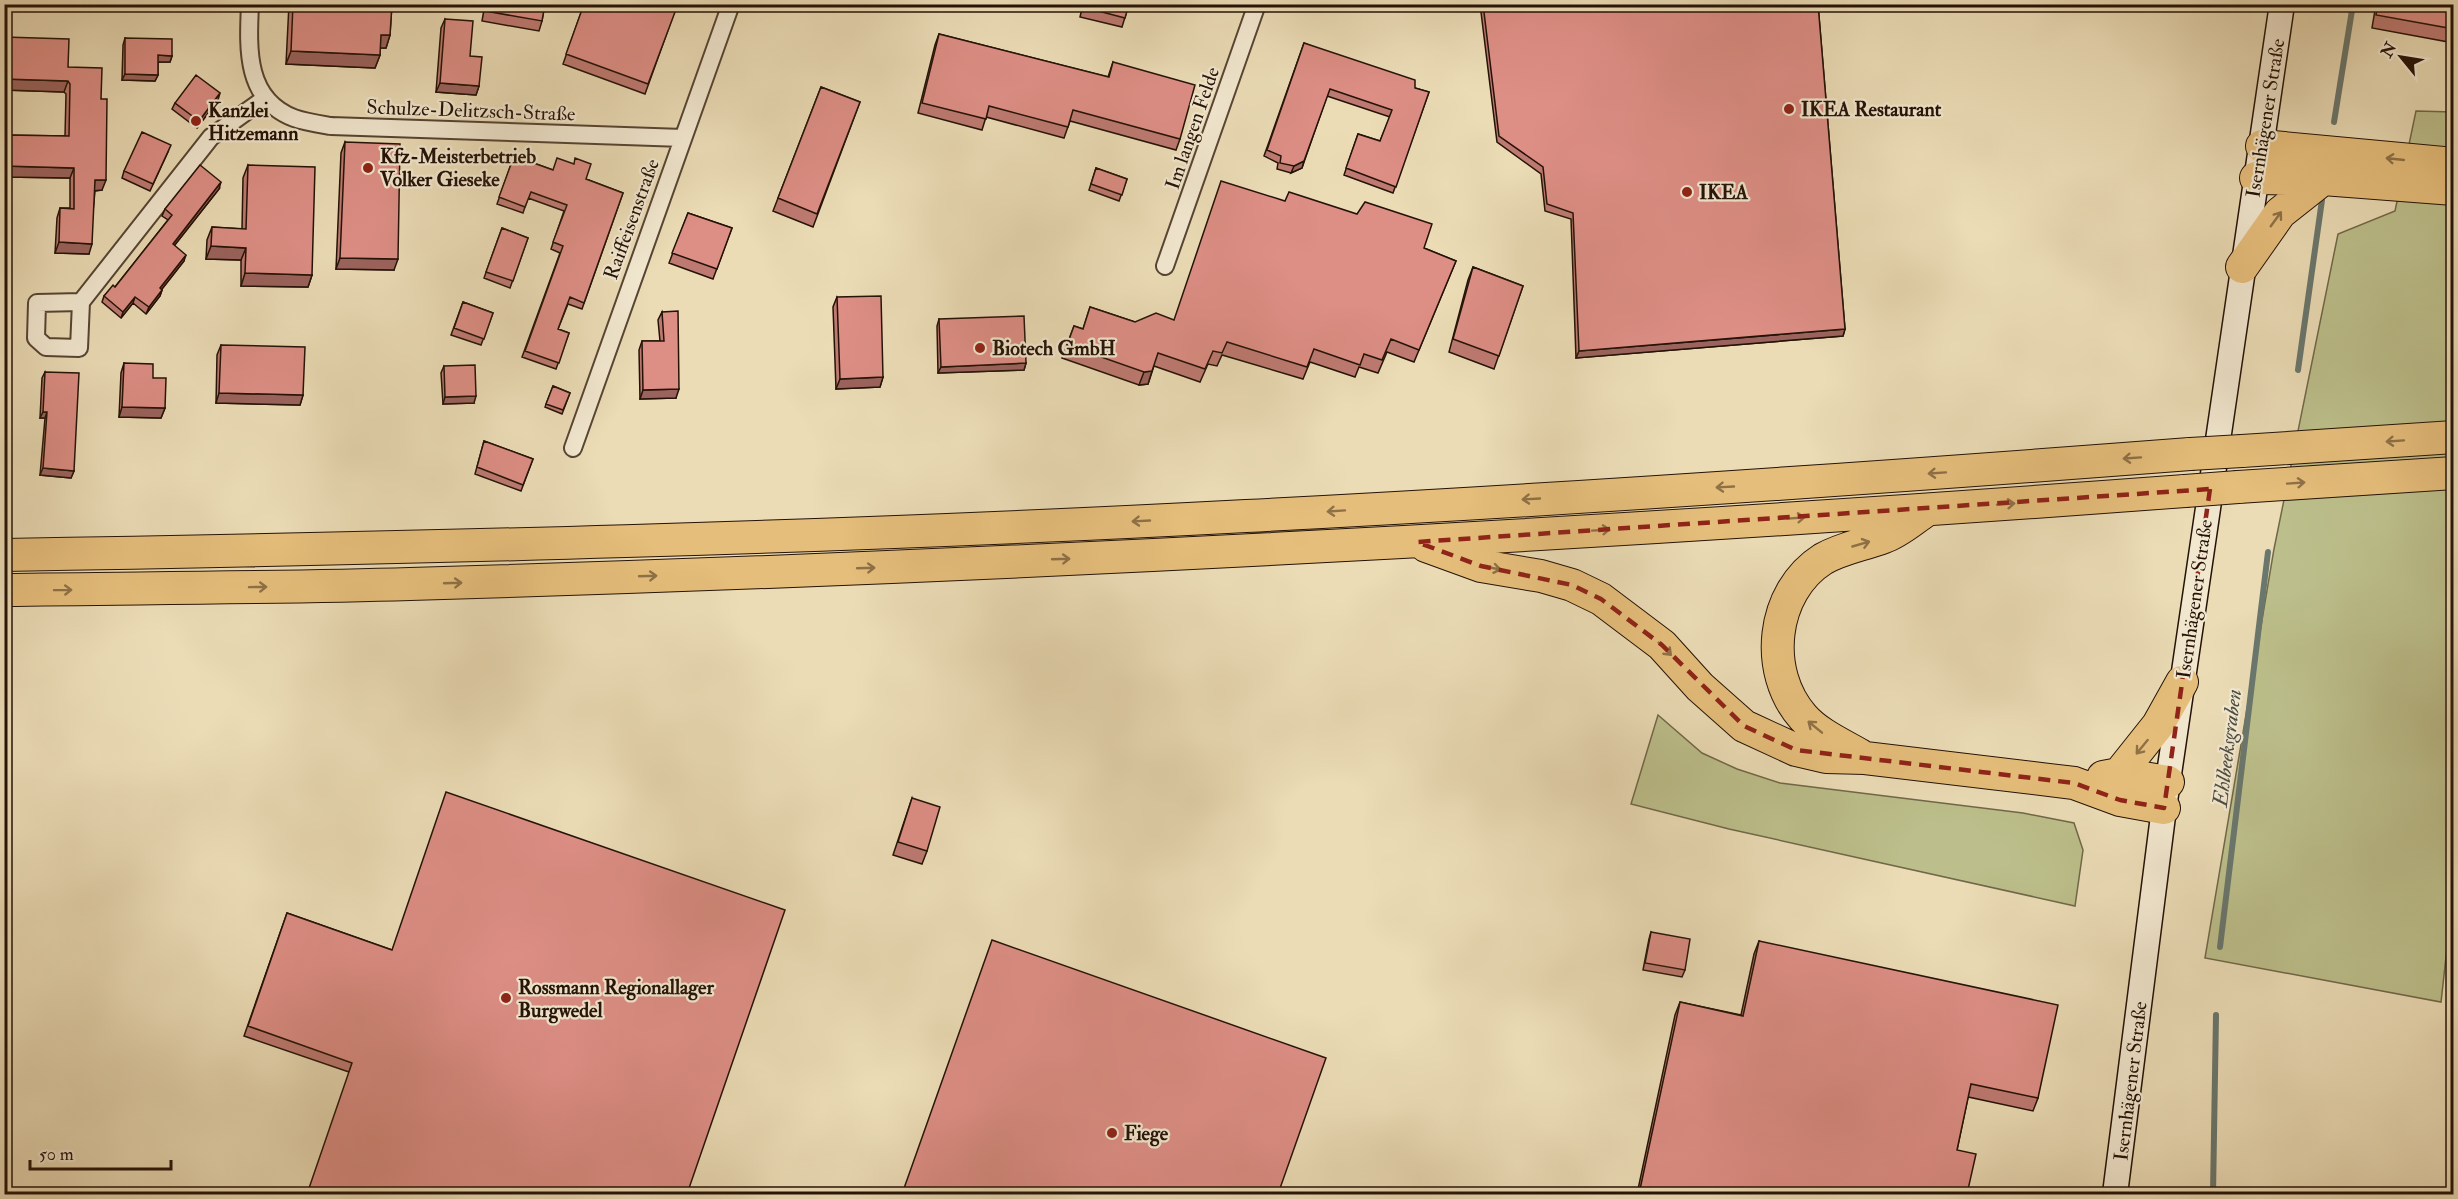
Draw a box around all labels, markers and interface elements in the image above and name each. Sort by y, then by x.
north arrow [2371,27,2431,87]
street label: Isernhägener Straße [2241,37,2290,199]
text: N [2376,38,2401,62]
street label: Im langen Felde [1160,64,1225,193]
street label: Schulze-Delitzsch-Straße [366,94,576,127]
place label: IKEA Restaurant [1801,97,1942,122]
place label: Kanzlei Hitzemann [208,98,299,146]
marker: IKEA Restaurant [1782,102,1796,116]
marker: Kanzlei Hitzemann [189,114,203,128]
place label: Kfz-Meisterbetrieb Volker Gieseke [379,144,536,192]
one-way arrow [2386,153,2406,164]
street label: Raiffeisenstraße [598,155,665,283]
marker: Kfz-Meisterbetrieb Volker Gieseke [361,161,375,175]
place label: IKEA [1699,180,1748,205]
marker: IKEA [1680,185,1694,199]
one-way arrow [2270,212,2282,228]
place label: Biotech GmbH [992,336,1116,361]
marker: Biotech GmbH [973,341,987,355]
one-way arrow [2386,435,2406,446]
one-way arrow [2122,453,2142,464]
one-way arrow [1928,468,1948,479]
one-way arrow [2286,477,2306,488]
one-way arrow [1716,482,1736,493]
one-way arrow [1521,493,1541,504]
one-way arrow [1996,498,2016,509]
one-way arrow [1326,505,1346,516]
one-way arrow [1785,512,1805,523]
one-way arrow [1132,515,1152,526]
street label: Isernhägener Straße [2171,518,2218,680]
one-way arrow [1591,525,1611,536]
one-way arrow [1852,538,1871,549]
one-way arrow [1050,554,1070,565]
one-way arrow [855,562,875,573]
one-way arrow [1482,563,1501,574]
one-way arrow [637,570,657,582]
one-way arrow [442,577,462,588]
one-way arrow [247,581,267,592]
one-way arrow [52,584,72,595]
one-way arrow [1657,641,1672,656]
water label: Ehlbeeksgraben [2207,688,2248,810]
one-way arrow [1807,721,1823,734]
one-way arrow [2135,739,2149,754]
place label: Rossmann Regionallager Burgwedel [518,975,714,1024]
marker: Rossmann Regionallager Burgwedel [499,991,513,1005]
street label: Isernhägener Straße [2108,1000,2153,1162]
place label: Fiege [1124,1121,1169,1147]
marker: Fiege [1105,1126,1119,1140]
scale bar [30,1133,171,1171]
text: 50 m [39,1143,74,1166]

